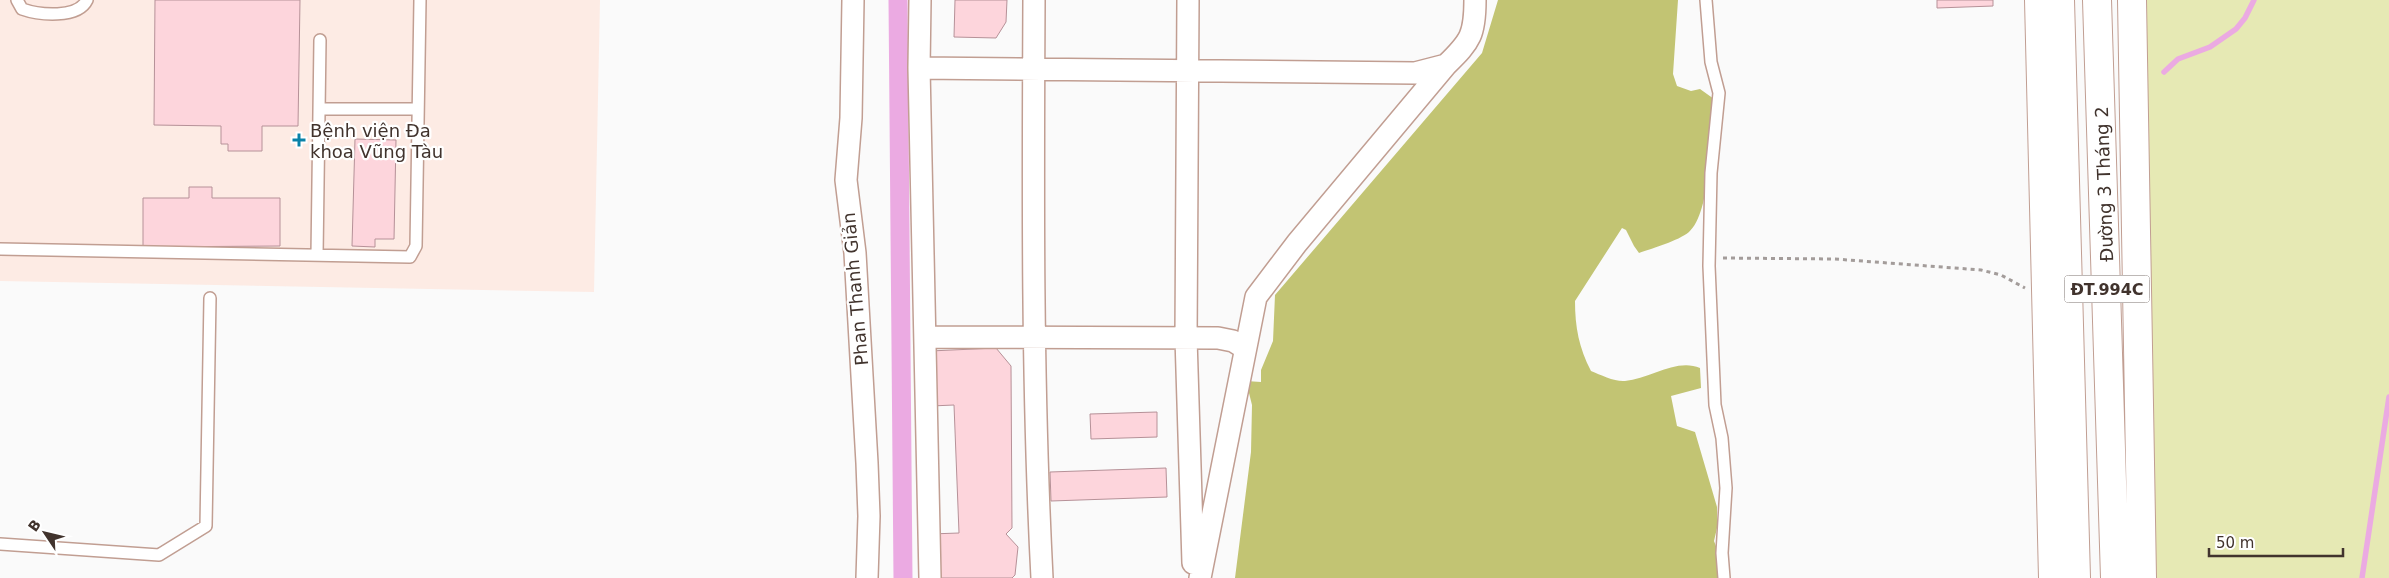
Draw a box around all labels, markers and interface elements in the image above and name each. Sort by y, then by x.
street label: Đường 3 Tháng 2 [2091,106,2117,262]
place label: Bệnh viện Đa khoa Vũng Tàu [310,120,443,162]
marker: Bệnh viện Đa khoa Vũng Tàu [292,133,306,147]
street label: Phan Thanh Giản [838,211,872,367]
road number: ĐT.994C [2064,276,2150,302]
north arrow [20,508,70,558]
text: B [25,517,44,535]
scale bar [2209,526,2343,558]
text: 50 m [2216,534,2254,552]

